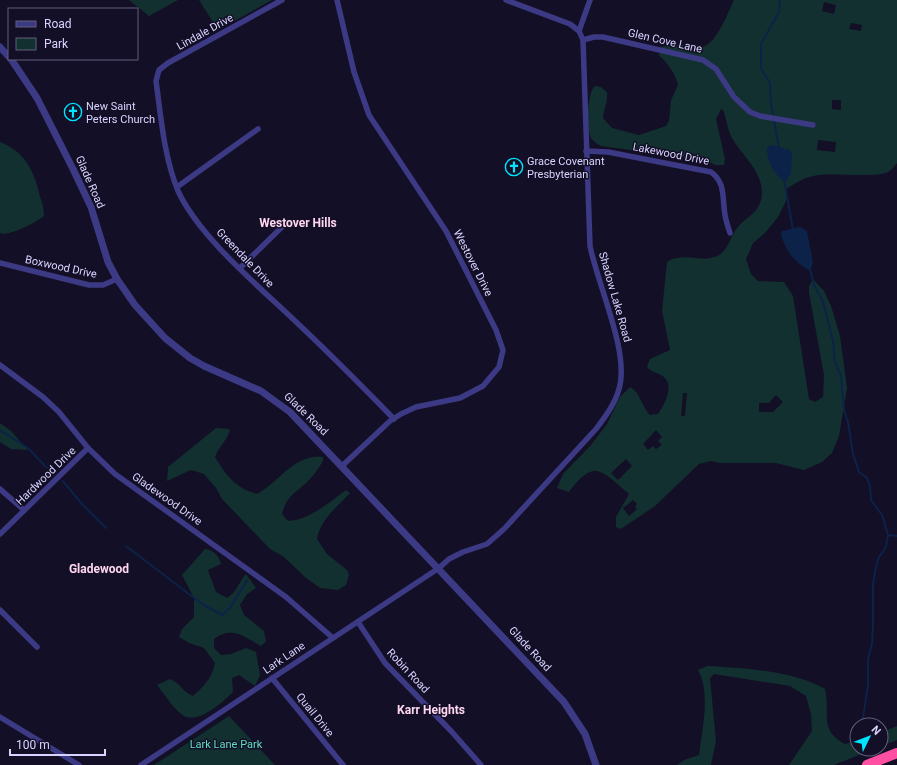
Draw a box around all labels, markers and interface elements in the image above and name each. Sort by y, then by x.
legend [8,8,138,60]
street label: Lindale Drive [174,11,236,53]
text: Road [44,17,72,31]
street label: Glen Cove Lane [627,26,704,56]
text: Park [44,37,69,51]
place label: New Saint Peters Church [86,100,155,126]
church icon: New Saint Peters Church [63,102,83,122]
street label: Lakewood Drive [632,140,711,168]
street label: Glade Road [73,154,107,210]
place label: Grace Covenant Presbyterian [527,155,605,181]
church icon: Grace Covenant Presbyterian [504,157,524,177]
district label: Westover Hills [259,216,337,230]
street label: Greendale Drive [214,226,277,290]
street label: Westover Drive [451,228,495,299]
street label: Shadow Lake Road [596,250,634,344]
street label: Boxwood Drive [24,253,98,281]
street label: Glade Road [281,390,331,438]
street label: Hardwood Drive [13,444,79,508]
street label: Gladewood Drive [129,470,205,528]
district label: Gladewood [69,562,129,576]
street label: Glade Road [506,624,554,674]
street label: Lark Lane [261,639,308,677]
street label: Robin Road [384,646,432,696]
street label: Quail Drive [293,691,337,740]
district label: Karr Heights [397,703,465,717]
north arrow [849,717,889,757]
text: N [869,723,884,738]
scale bar [10,731,105,757]
text: 100 m [16,738,50,752]
park label: Lark Lane Park [190,738,263,751]

